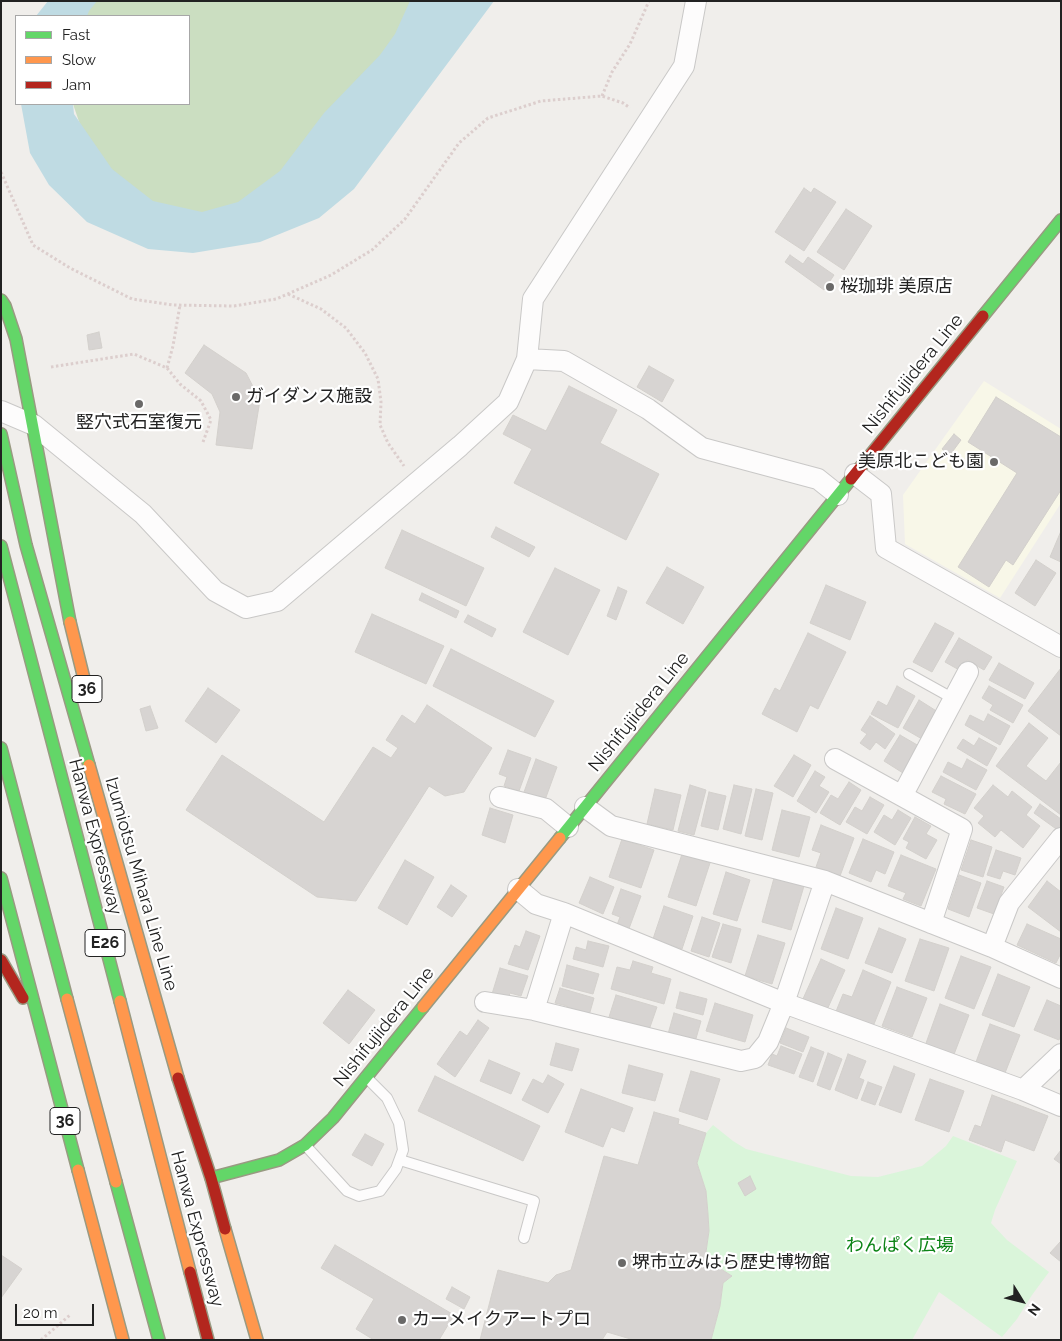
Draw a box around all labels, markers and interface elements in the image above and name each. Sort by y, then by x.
legend [15,15,190,105]
text: Fast [62,26,90,44]
text: Slow [62,51,96,69]
text: Jam [62,76,91,94]
place label: 桜珈琲 美原店 [840,276,953,298]
marker: 桜珈琲 美原店 [824,281,836,293]
street label: Nishifujiidera Line [858,310,968,438]
place label: ガイダンス施設 [246,386,372,408]
marker: ガイダンス施設 [230,391,242,403]
marker: 竪穴式石室復元 [133,398,145,410]
place label: 竪穴式石室復元 [76,412,202,434]
place label: 美原北こども園 [858,451,984,473]
marker: 美原北こども園 [988,456,1000,468]
street label: Nishifujiidera Line [584,648,694,776]
road number: 36 [72,676,102,702]
street label: Hanwa Expressway [64,757,126,917]
street label: Izumiotsu Mihara Line Line [100,775,182,993]
road number: E26 [85,930,125,956]
street label: Nishifujiidera Line [329,963,439,1091]
road number: 36 [50,1108,80,1134]
street label: Hanwa Expressway [166,1149,228,1309]
park label: わんぱく広場 [846,1235,954,1257]
place label: 堺市立みはら歴史博物館 [632,1252,830,1274]
marker: 堺市立みはら歴史博物館 [616,1257,628,1269]
north arrow [997,1276,1047,1326]
scale bar [18,1294,96,1326]
text: N [1025,1301,1044,1319]
text: 20 m [23,1304,58,1322]
place label: カーメイクアートプロ [412,1309,591,1331]
marker: カーメイクアートプロ [396,1314,408,1326]

